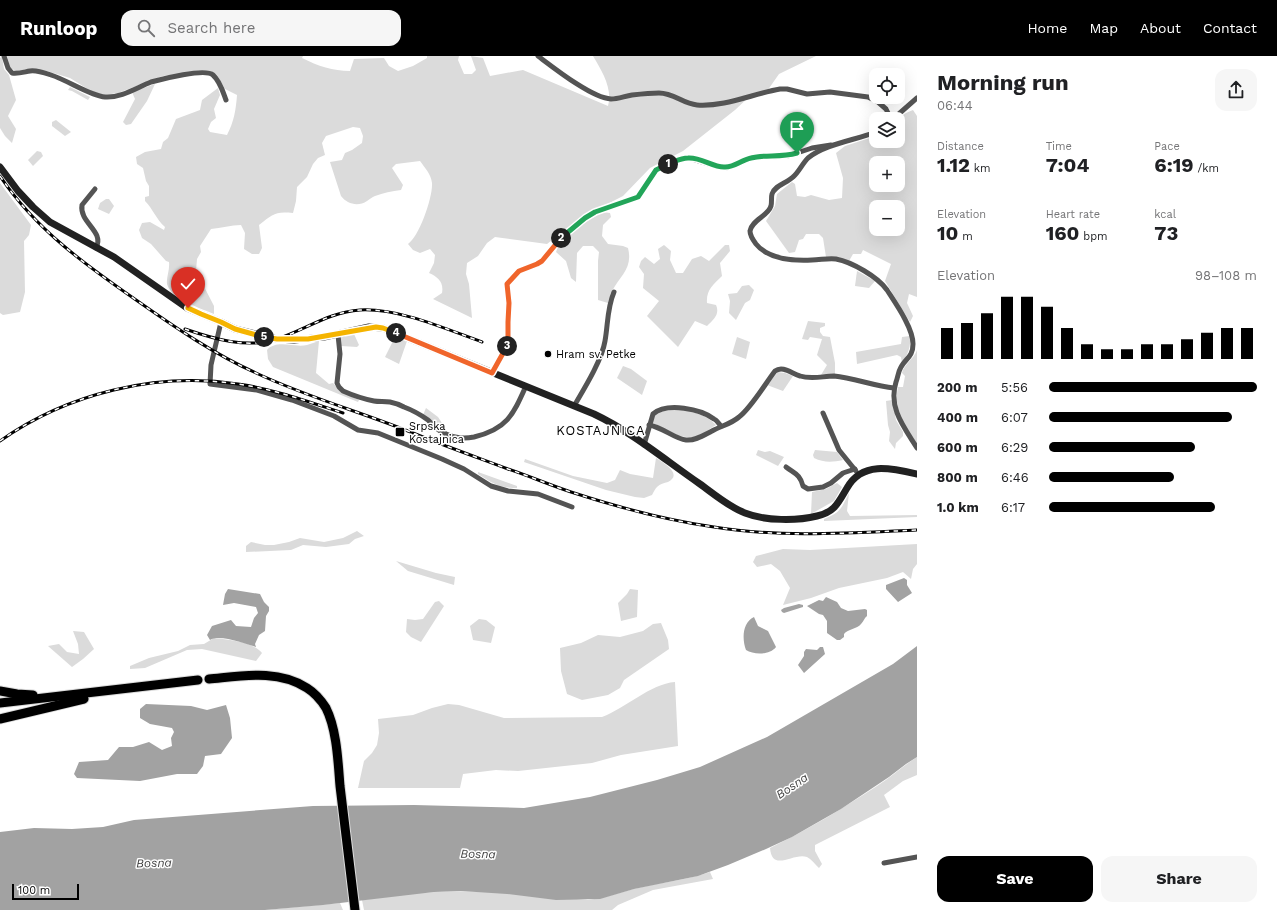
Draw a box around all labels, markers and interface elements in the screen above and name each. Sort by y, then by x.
search box [121,10,401,46]
text: Runloop [20,17,97,40]
icon: search [135,17,157,39]
text: Search here [167,19,255,37]
text: Home [1027,20,1067,36]
text: Map [1089,20,1118,36]
text: About [1140,20,1181,36]
text: Contact [1203,20,1257,36]
map controls [869,68,905,236]
button: locate [869,68,905,104]
button: share [1215,69,1257,111]
text: Morning run [937,70,1069,95]
text: 06:44 [937,98,973,113]
pin [780,112,814,153]
button: layers [869,112,905,148]
icon: arrive [786,118,808,140]
text: Distance [937,140,984,153]
text: Time [1046,140,1072,153]
text: Pace [1154,140,1180,153]
text: 1.12 [937,153,970,177]
text: 7:04 [1046,153,1089,177]
text: 6:19 [1154,153,1194,177]
pin: 1 [658,154,678,174]
button: + [869,156,905,192]
text: 1 [666,157,670,170]
text: km [970,162,990,175]
text: /km [1194,162,1219,175]
button: − [869,200,905,236]
text: Elevation [937,208,986,221]
text: Heart rate [1046,208,1100,221]
text: kcal [1154,208,1176,221]
text: 10 [937,221,959,245]
text: 160 [1046,221,1079,245]
text: 73 [1154,221,1178,245]
pin: 2 [551,228,571,248]
text: m [959,230,973,243]
text: bpm [1079,230,1108,243]
text: 2 [558,231,564,244]
pin [171,267,205,308]
text: Elevation [937,268,995,283]
text: 98–108 m [1195,268,1257,283]
icon: check [177,273,199,295]
pin: 4 [386,323,406,343]
text: 4 [392,326,400,339]
pin: 5 [254,327,274,347]
text: 5 [261,330,267,343]
pin: 3 [497,336,517,356]
text: 3 [504,339,510,352]
place label: Hram sv. Petke [556,348,636,361]
marker: Hram sv. Petke [543,349,553,359]
text: 200 m [937,380,977,395]
text: 5:56 [1001,380,1028,395]
text: 400 m [937,410,978,425]
text: 6:07 [1001,410,1028,425]
place label: Srpska Kostajnica [409,420,464,446]
district label: KOSTAJNICA [556,423,646,438]
marker: Srpska Kostajnica [394,426,406,438]
text: 600 m [937,440,978,455]
text: 6:29 [1001,440,1028,455]
text: 800 m [937,470,978,485]
text: 6:46 [1001,470,1029,485]
text: 1.0 km [937,500,979,515]
text: 6:17 [1001,500,1025,515]
water label: Bosna [773,770,811,802]
water label: Bosna [460,847,497,861]
water label: Bosna [136,855,173,871]
button: Save [937,856,1093,902]
button: Share [1101,856,1257,902]
scale bar [12,882,79,901]
text: 100 m [18,884,50,897]

